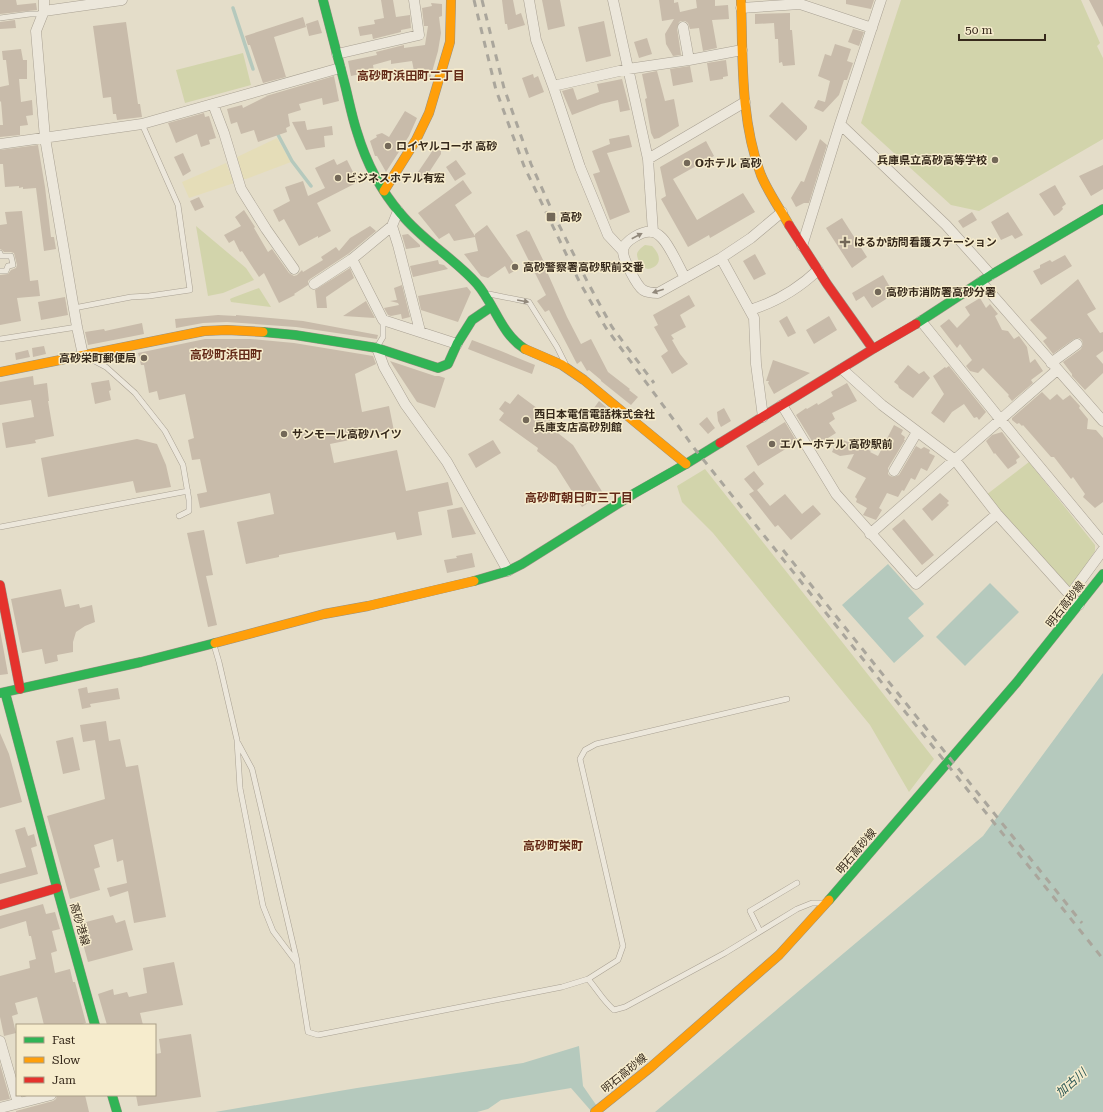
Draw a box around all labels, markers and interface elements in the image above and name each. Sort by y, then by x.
scale bar [959,16,1045,42]
text: 50 m [965,23,992,37]
district label: 高砂町浜田町二丁目 [357,69,465,83]
place label: ロイヤルコーポ 高砂 [396,140,497,153]
marker: ロイヤルコーポ 高砂 [383,141,393,151]
place label: 兵庫県立高砂高等学校 [877,154,987,167]
marker: 兵庫県立高砂高等学校 [990,155,1000,165]
place label: Oホテル 高砂 [695,157,762,170]
marker: Oホテル 高砂 [682,158,692,168]
place label: ビジネスホテル有宏 [346,172,445,185]
marker: ビジネスホテル有宏 [333,173,343,183]
marker: 高砂 [545,211,557,223]
place label: 高砂 [560,211,582,224]
one-way arrow [631,233,643,239]
marker: はるか訪問看護ステーション [839,236,851,248]
place label: はるか訪問看護ステーション [854,236,997,249]
place label: 高砂警察署高砂駅前交番 [523,261,644,274]
marker: 高砂警察署高砂駅前交番 [510,262,520,272]
place label: 高砂市消防署高砂分署 [886,286,996,299]
marker: 高砂市消防署高砂分署 [873,287,883,297]
one-way arrow [652,288,664,294]
one-way arrow [516,298,529,304]
district label: 高砂町浜田町 [190,348,262,362]
place label: 高砂栄町郵便局 [59,352,136,365]
marker: 高砂栄町郵便局 [139,353,149,363]
place label: 西日本電信電話株式会社 兵庫支店高砂別館 [534,408,655,434]
marker: 西日本電信電話株式会社 兵庫支店高砂別館 [521,415,531,425]
place label: サンモール高砂ハイツ [292,428,402,441]
marker: サンモール高砂ハイツ [279,429,289,439]
place label: エバーホテル 高砂駅前 [780,438,893,451]
marker: エバーホテル 高砂駅前 [767,439,777,449]
district label: 高砂町朝日町三丁目 [525,491,633,505]
street label: 明石高砂線 [1043,579,1087,630]
street label: 明石高砂線 [834,826,879,877]
district label: 高砂町栄町 [523,839,583,853]
street label: 高砂港線 [67,901,92,947]
legend [16,1024,156,1096]
text: Fast [52,1033,76,1047]
street label: 明石高砂線 [599,1051,650,1096]
text: Slow [52,1053,80,1067]
water label: 加古川 [1053,1064,1091,1100]
text: Jam [52,1073,76,1087]

